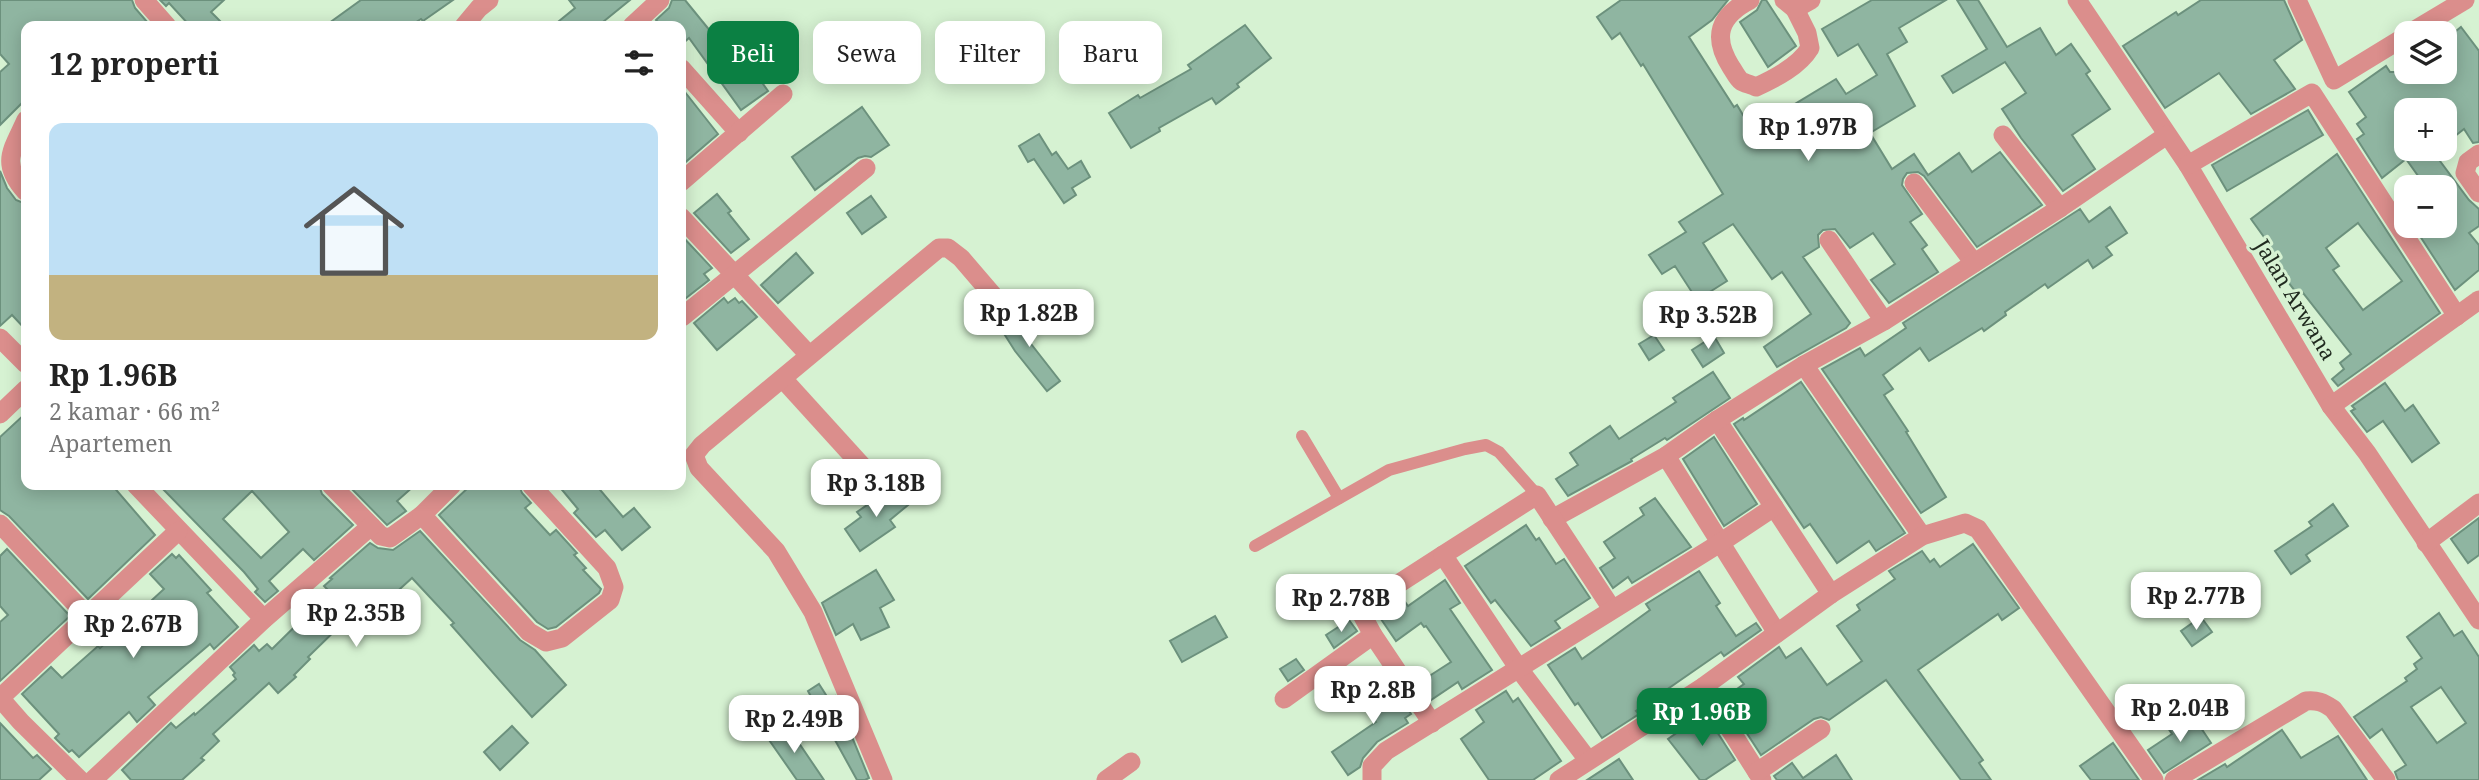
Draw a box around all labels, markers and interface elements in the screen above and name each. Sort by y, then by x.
chip: Beli [707,21,799,84]
chip: Sewa [813,21,921,84]
chip: Filter [935,21,1045,84]
chip: Baru [1059,21,1162,84]
map controls [2394,21,2457,238]
button: layers [2394,21,2457,84]
text: 12 properti [49,43,219,84]
icon: filters [620,44,658,82]
button: + [2394,98,2457,161]
pin: Rp 1.97B [1736,104,1880,163]
text: Rp 1.97B [1759,110,1857,142]
icon: home [291,168,417,294]
button: − [2394,175,2457,238]
street label: Jalan Arwana [2248,233,2343,365]
pin: Rp 1.82B [957,290,1101,349]
pin: Rp 3.52B [1636,292,1780,351]
text: Rp 1.82B [980,296,1078,328]
text: Rp 3.52B [1659,298,1757,330]
text: Rp 1.96B [49,354,177,395]
text: 2 kamar · 66 m² [49,395,220,427]
text: Apartemen [49,427,172,459]
pin: Rp 3.18B [804,460,948,519]
text: Rp 3.18B [827,466,925,498]
pin: Rp 2.77B [2124,572,2268,632]
pin: Rp 2.78B [1269,574,1413,634]
text: Rp 2.77B [2147,579,2245,611]
text: Rp 2.78B [1292,581,1390,613]
pin: Rp 2.35B [284,590,428,649]
text: Rp 2.35B [307,596,405,628]
pin: Rp 2.67B [61,600,205,660]
text: Rp 2.67B [84,607,182,639]
pin: Rp 2.8B [1308,666,1438,726]
text: Rp 2.8B [1330,673,1416,705]
pin: Rp 2.04B [2108,684,2252,744]
pin: Rp 1.96B [1630,688,1774,748]
text: Rp 2.04B [2131,691,2229,723]
text: Rp 1.96B [1653,695,1751,727]
pin: Rp 2.49B [722,696,866,755]
text: Rp 2.49B [745,702,843,734]

